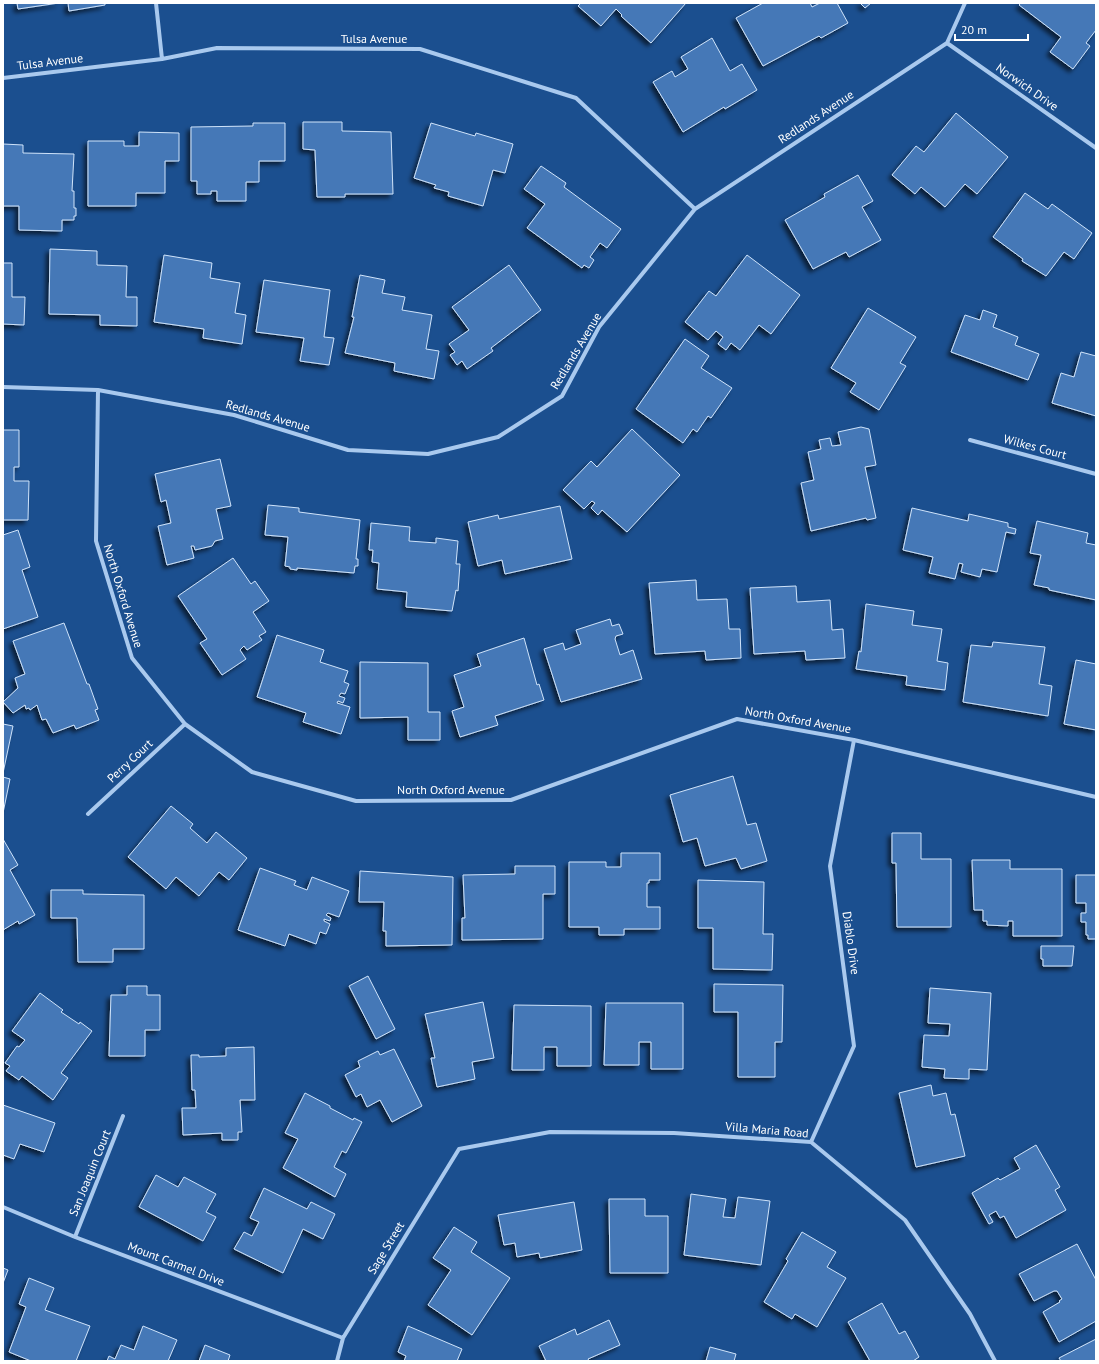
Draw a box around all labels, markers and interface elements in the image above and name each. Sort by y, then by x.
scale bar [955,16,1028,42]
text: 20 m [961,22,987,37]
street label: Tulsa Avenue [341,31,407,46]
street label: Tulsa Avenue [16,50,84,73]
street label: Norwich Drive [993,60,1061,114]
street label: Redlands Avenue [775,87,856,147]
street label: Redlands Avenue [547,310,604,392]
street label: Redlands Avenue [224,396,312,435]
street label: Wilkes Court [1002,431,1068,462]
street label: North Oxford Avenue [101,542,146,650]
street label: North Oxford Avenue [744,703,852,736]
street label: Perry Court [104,736,156,785]
street label: North Oxford Avenue [397,782,505,797]
street label: Diablo Drive [840,910,863,975]
street label: Villa Maria Road [724,1118,809,1141]
street label: San Joaquin Court [65,1127,114,1218]
street label: Sage Street [364,1219,407,1277]
street label: Mount Carmel Drive [126,1238,227,1289]

